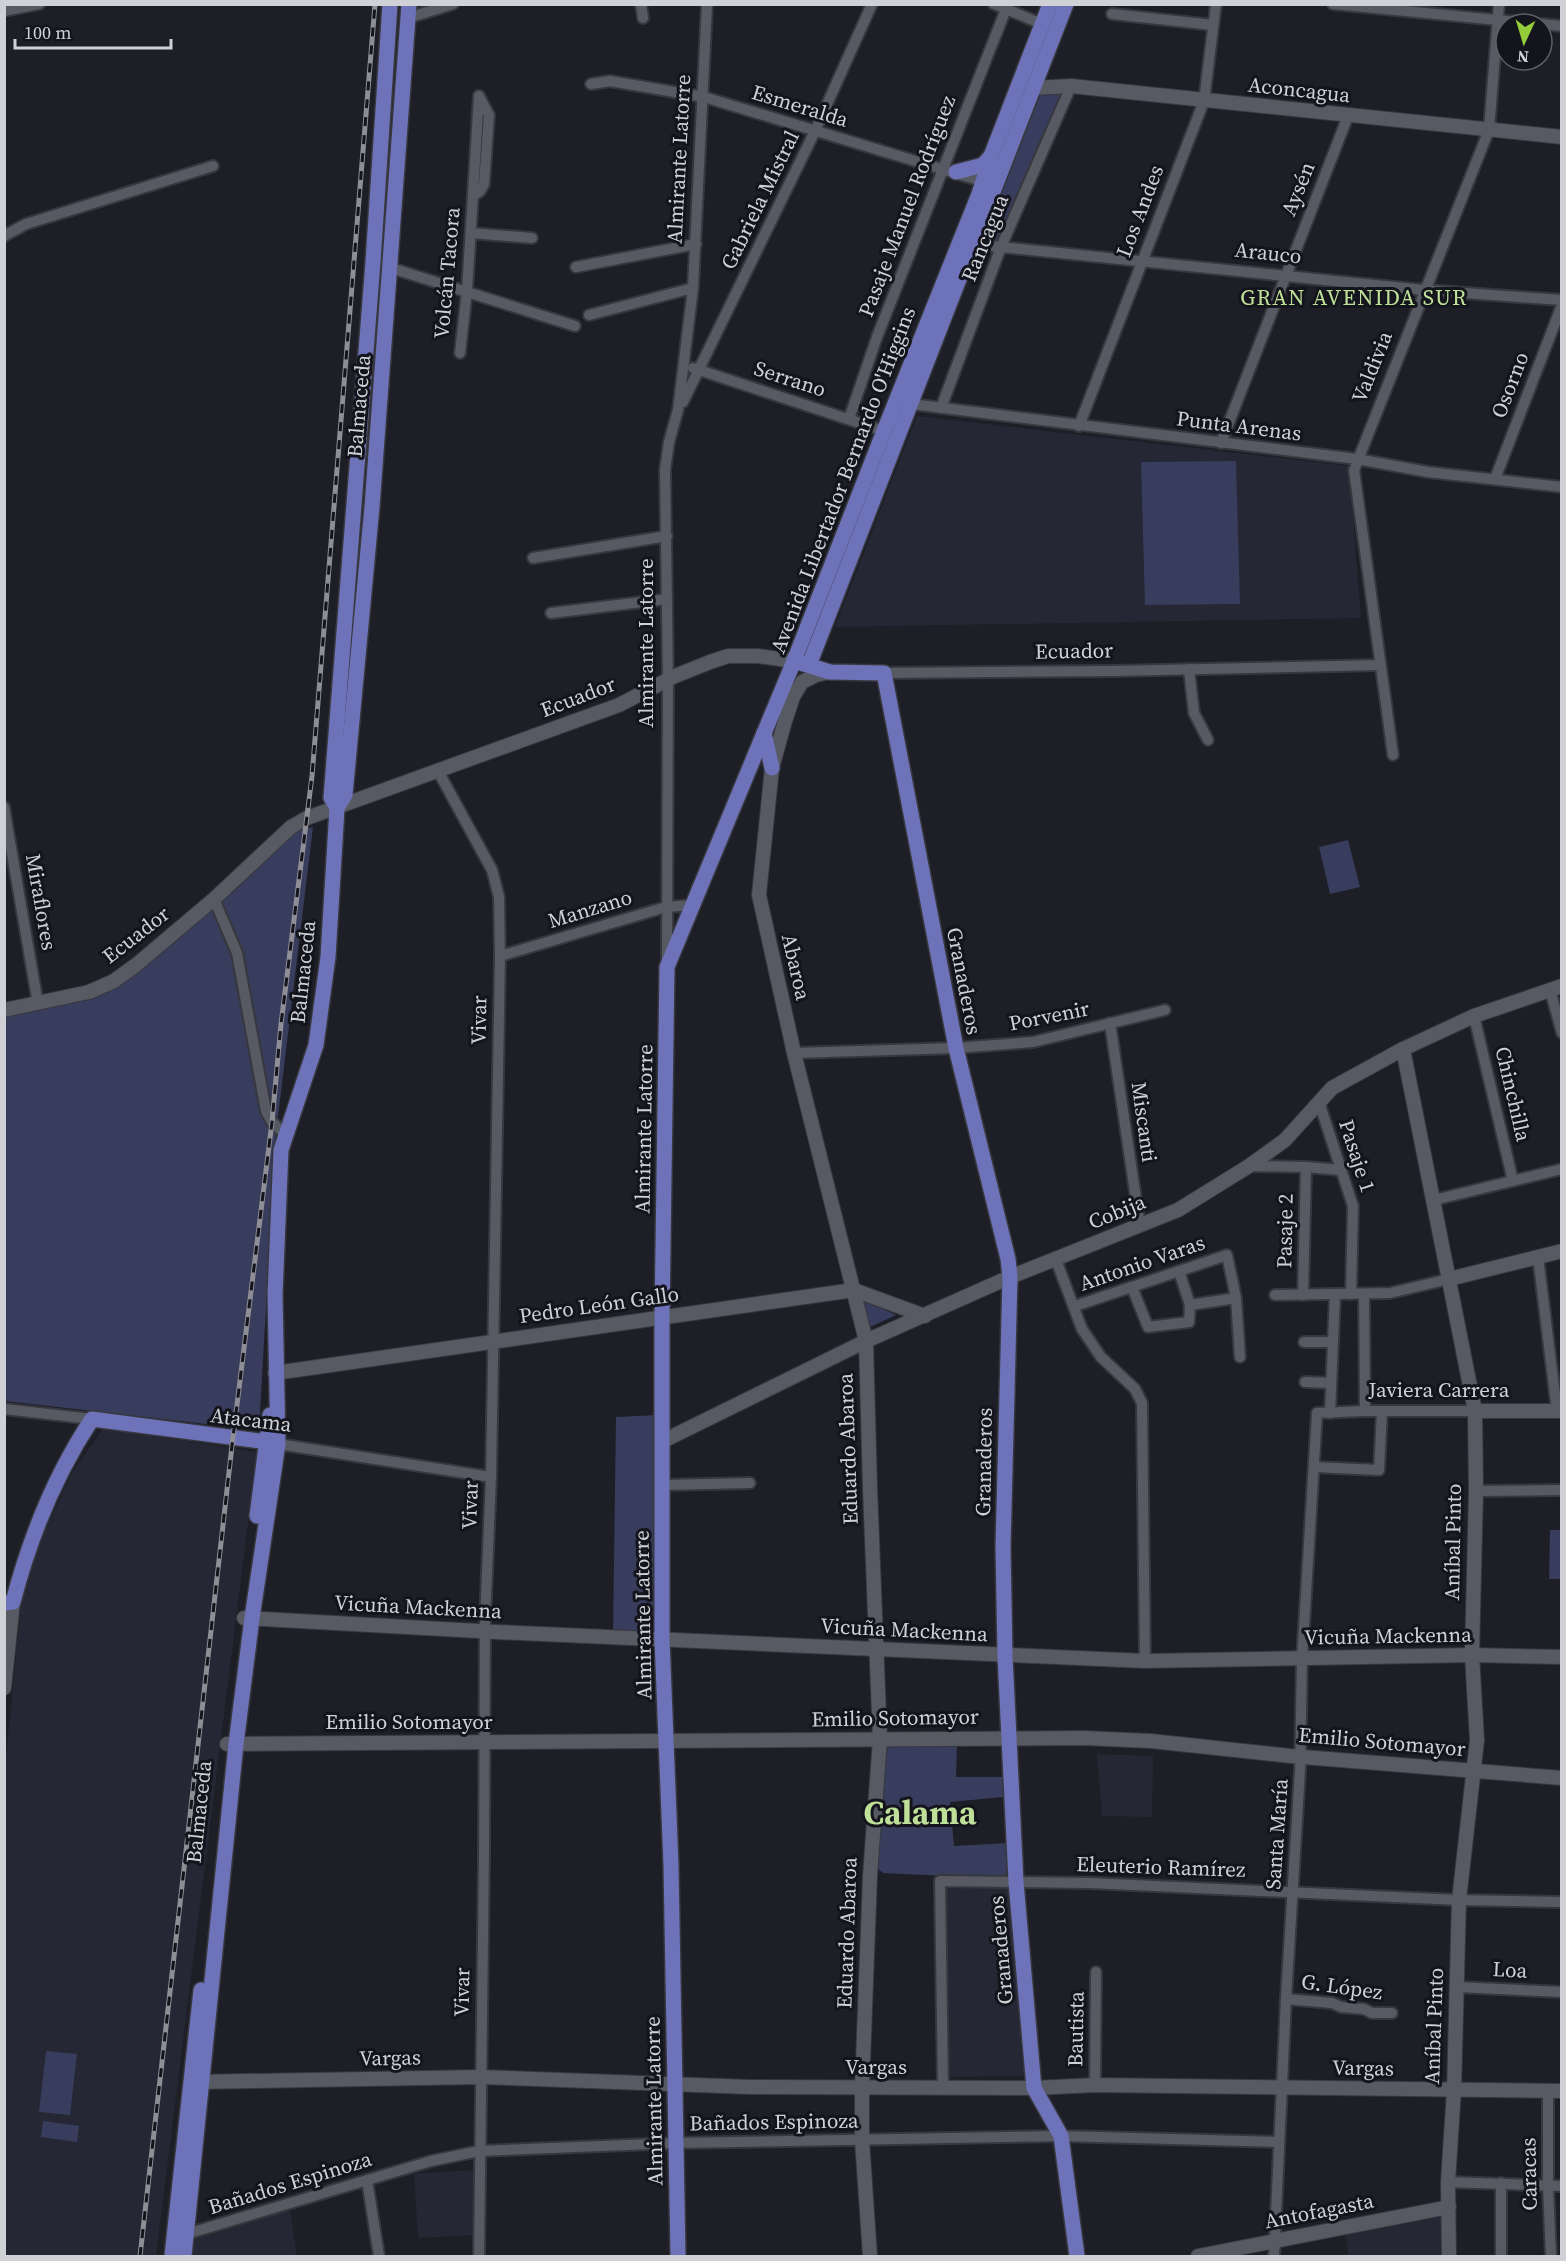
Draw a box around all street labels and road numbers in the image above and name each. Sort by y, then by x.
street label: Aconcagua [1247,70,1352,109]
street label: Almirante Latorre [660,74,697,244]
street label: Esmeralda [748,77,852,134]
street label: Pasaje Manuel Rodríguez [851,91,962,321]
street label: Gabriela Mistral [713,126,806,274]
street label: Aysén [1274,157,1322,220]
street label: Los Andes [1109,161,1170,261]
street label: Rancagua [954,190,1015,286]
street label: Volcán Tacora [426,206,467,340]
street label: Arauco [1233,235,1303,270]
street label: Avenida Libertador Bernardo O'Higgins [763,302,922,657]
street label: Valdivia [1344,326,1399,407]
street label: Osorno [1484,348,1535,422]
street label: Balmaceda [340,353,377,459]
street label: Serrano [751,353,830,404]
street label: Punta Arenas [1175,403,1303,448]
street label: Almirante Latorre [631,558,660,728]
street label: Ecuador [1035,635,1113,666]
street label: Ecuador [536,669,620,724]
street label: Miraflores [19,851,64,952]
street label: Manzano [544,882,635,935]
street label: Ecuador [96,899,176,970]
street label: Balmaceda [283,919,322,1025]
street label: Granaderos [940,925,989,1037]
street label: Abaroa [775,931,818,1003]
street label: Porvenir [1006,993,1092,1038]
street label: Vivar [464,995,493,1045]
street label: Chinchilla [1488,1043,1539,1145]
street label: Almirante Latorre [628,1044,659,1214]
street label: Miscanti [1125,1080,1164,1164]
street label: Pasaje 1 [1332,1116,1383,1196]
street label: Cobija [1084,1187,1150,1236]
street label: Pasaje 2 [1269,1193,1300,1269]
street label: Antonio Varas [1075,1227,1209,1298]
street label: Pedro León Gallo [517,1279,681,1330]
street label: Eduardo Abaroa [830,1372,865,1525]
street label: Javiera Carrera [1368,1375,1510,1404]
street label: Atacama [209,1400,294,1439]
street label: Granaderos [968,1407,999,1517]
street label: Vivar [454,1480,485,1530]
street label: Aníbal Pinto [1437,1483,1468,1601]
street label: Almirante Latorre [627,1530,658,1700]
street label: Vicuña Mackenna [334,1588,503,1625]
street label: Vicuña Mackenna [820,1611,989,1648]
street label: Vicuña Mackenna [1304,1620,1472,1651]
street label: Emilio Sotomayor [811,1702,979,1733]
street label: Emilio Sotomayor [325,1707,493,1736]
street label: Emilio Sotomayor [1297,1720,1467,1763]
street label: Balmaceda [179,1759,218,1865]
street label: Santa María [1258,1777,1295,1890]
street label: Eleuterio Ramírez [1076,1849,1247,1884]
street label: Eduardo Abaroa [829,1856,864,2009]
street label: Granaderos [981,1895,1020,2006]
street label: Loa [1492,1954,1528,1985]
street label: G. López [1300,1966,1385,2007]
street label: Vivar [447,1967,476,2017]
street label: Aníbal Pinto [1417,1967,1450,2085]
street label: Bautista [1060,1991,1091,2067]
street label: Almirante Latorre [638,2016,669,2186]
street label: Vargas [359,2042,421,2073]
street label: Vargas [845,2052,907,2081]
street label: Vargas [1332,2052,1394,2083]
street label: Bañados Espinoza [689,2106,859,2137]
street label: Caracas [1513,2137,1544,2211]
street label: Bañados Espinoza [205,2144,375,2221]
street label: Antofagasta [1262,2186,1376,2235]

